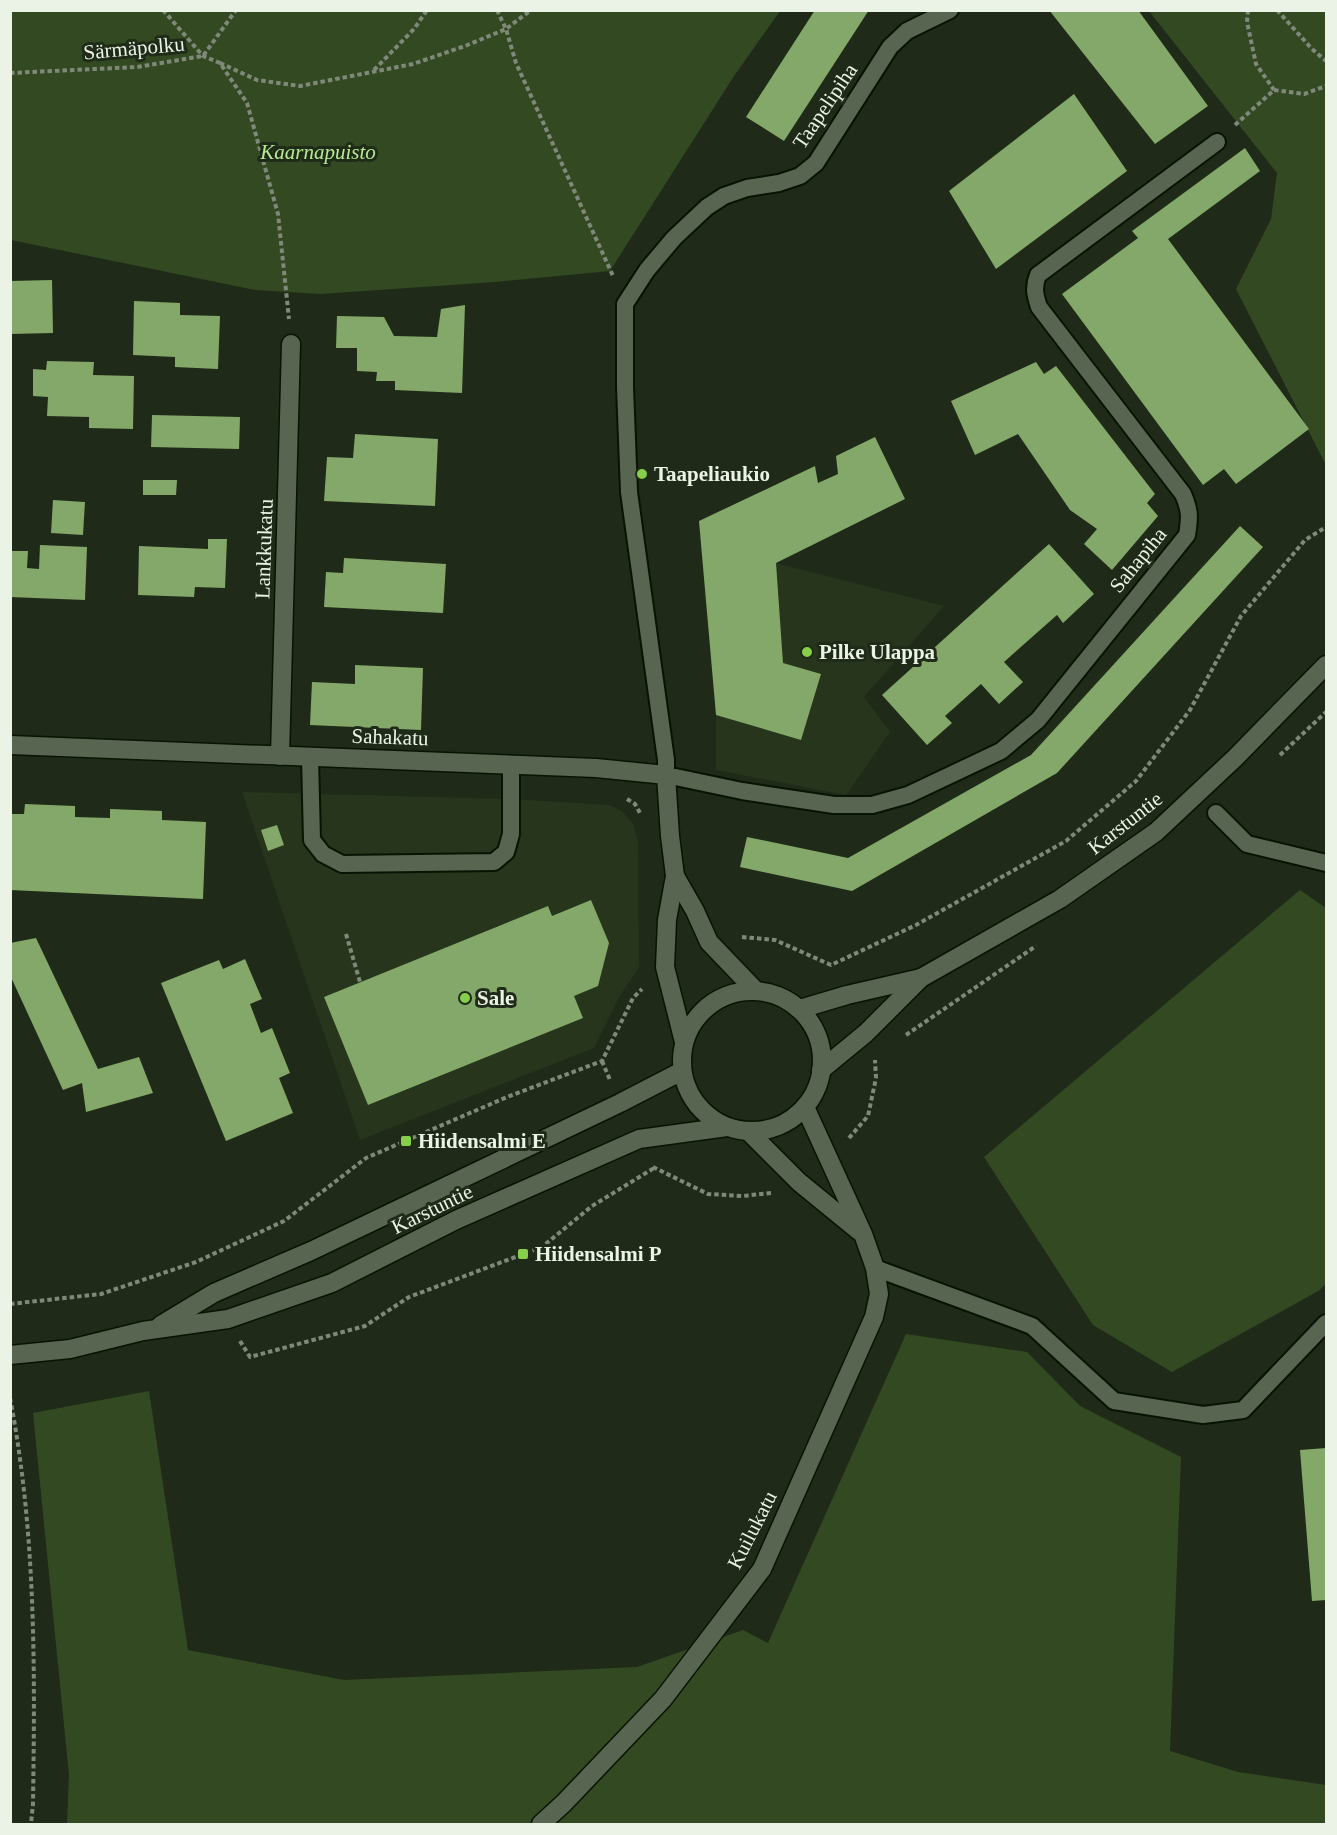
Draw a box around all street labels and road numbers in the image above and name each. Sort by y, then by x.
street label: Särmäpolku [82,32,186,64]
street label: Taapelipiha [788,58,863,153]
street label: Lankkukatu [250,498,278,600]
street label: Sahapiha [1104,522,1172,597]
street label: Sahakatu [351,724,429,750]
street label: Karstuntie [1083,787,1167,859]
street label: Karstuntie [387,1179,477,1239]
street label: Kuilukatu [722,1487,782,1573]

